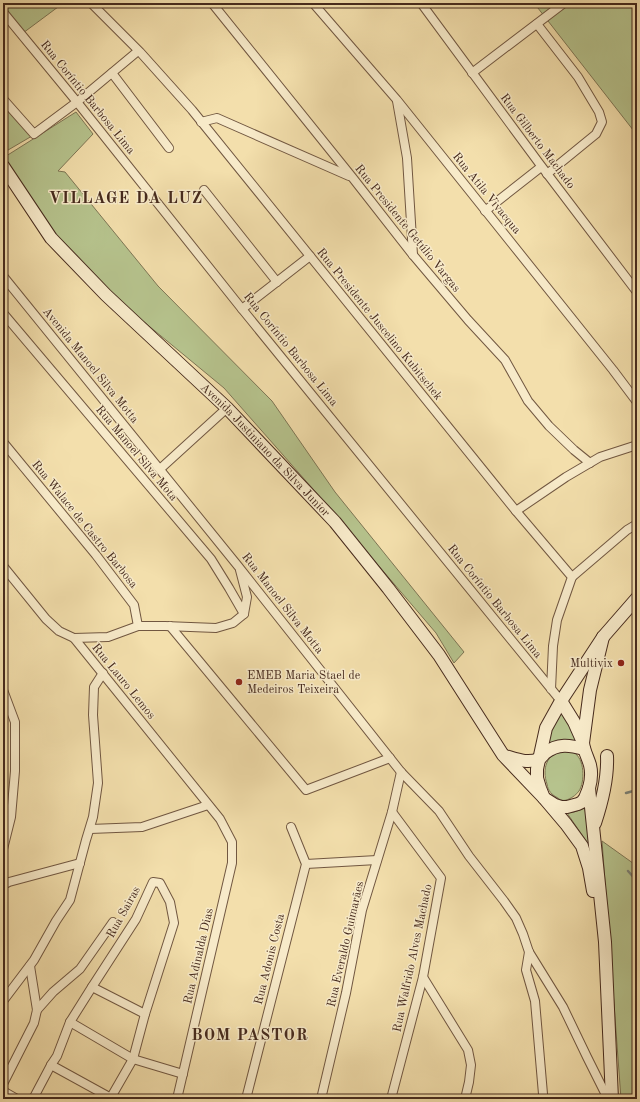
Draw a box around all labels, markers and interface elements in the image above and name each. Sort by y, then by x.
street label: Rua Coríntio Barbosa Lima [38,39,137,157]
street label: Rua Gilberto Machado [498,92,577,191]
street label: Rua Atila Vivacqua [450,151,523,237]
street label: Rua Presidente Getúlio Vargas [352,163,462,295]
district label: VILLAGE DA LUZ [49,191,203,207]
street label: Rua Presidente Juscelino Kubitschek [314,246,444,403]
street label: Rua Coríntio Barbosa Lima [241,291,340,409]
street label: Avenida Manoel Silva Motta [40,305,141,426]
street label: Avenida Justiniano da Silva Junior [198,381,332,520]
street label: Rua Manoel Silva Mota [93,404,179,504]
street label: Rua Walace de Castro Barbosa [29,458,139,591]
street label: Rua Coríntio Barbosa Lima [445,543,544,661]
street label: Rua Manoel Silva Motta [239,551,325,656]
street label: Rua Lauro Lemos [89,642,157,722]
place label: Multivix [570,658,613,670]
marker: Multivix [616,658,626,668]
place label: EMEB Maria Stael de Medeiros Teixeira [247,670,361,696]
marker: EMEB Maria Stael de Medeiros Teixeira [234,677,244,687]
street label: Rua Everaldo Guimarães [326,880,366,1008]
street label: Rua Walfrido Alves Machado [391,883,435,1033]
street label: Rua Sairas [105,885,143,940]
street label: Rua Adinalda Dias [182,907,216,1005]
street label: Rua Adonis Costa [253,912,287,1006]
district label: BOM PASTOR [191,1028,309,1044]

